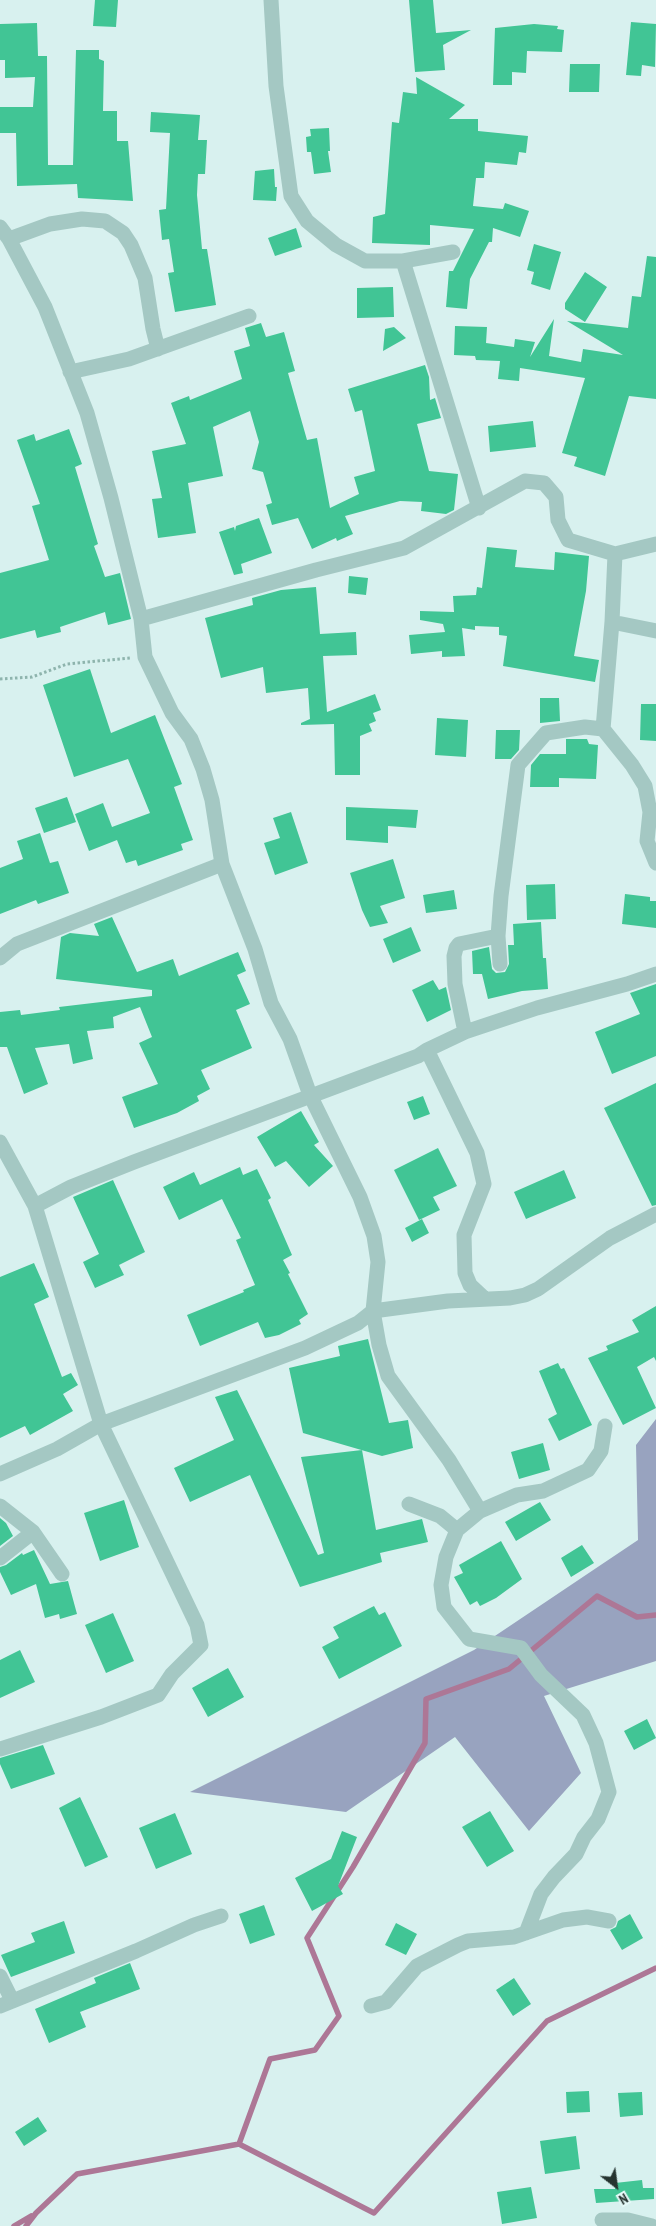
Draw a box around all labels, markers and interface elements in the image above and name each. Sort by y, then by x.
north arrow [591,2161,641,2211]
text: N [616,2189,631,2209]

